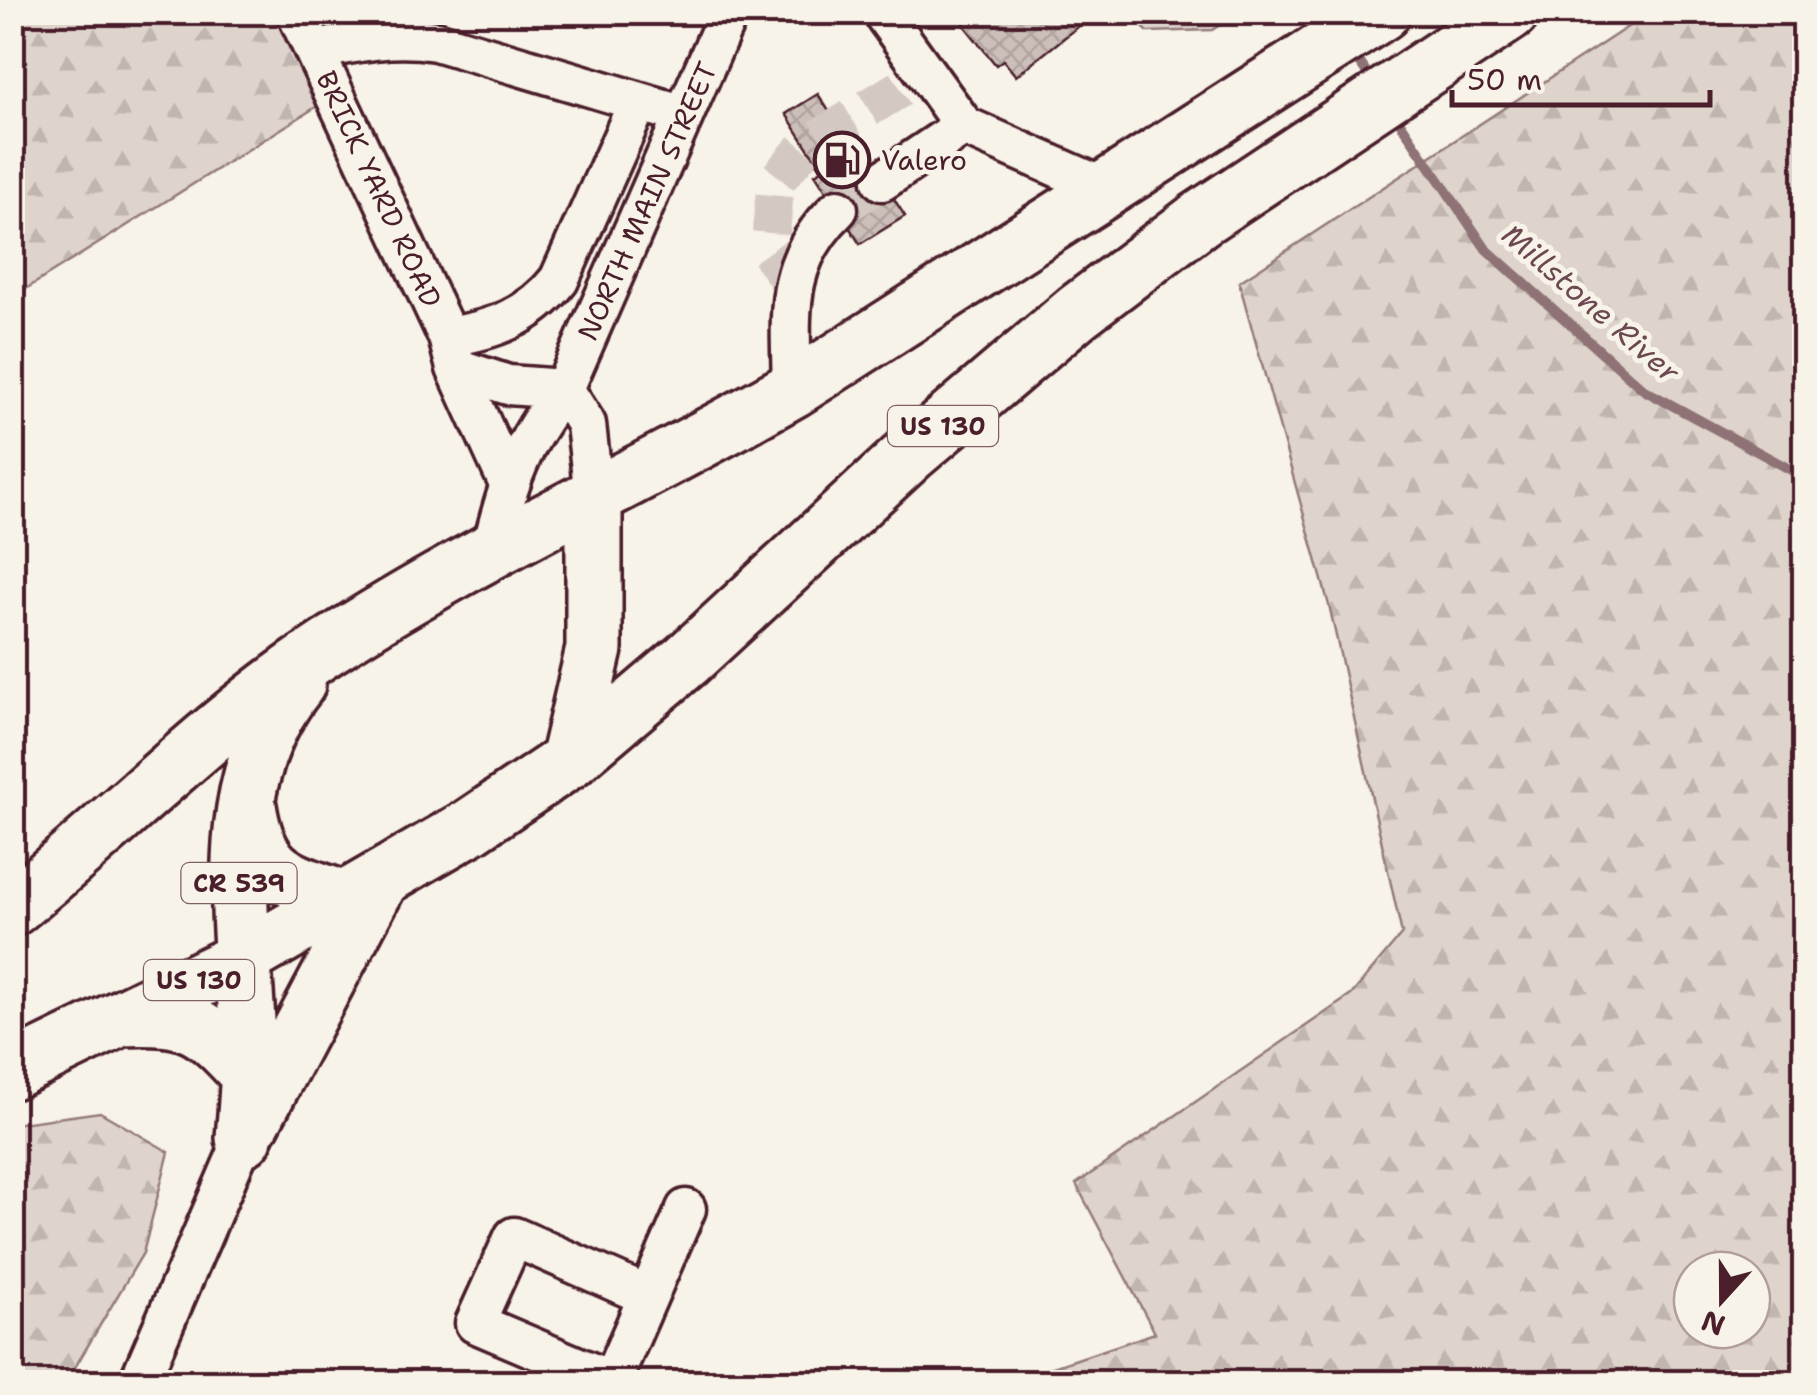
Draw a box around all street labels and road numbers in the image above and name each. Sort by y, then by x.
street label: NORTH MAIN STREET [568,56,726,346]
street label: BRICK YARD ROAD [307,64,451,314]
road number: US 130 [888,406,998,446]
road number: CR 539 [182,863,296,903]
road number: US 130 [144,960,254,1000]

